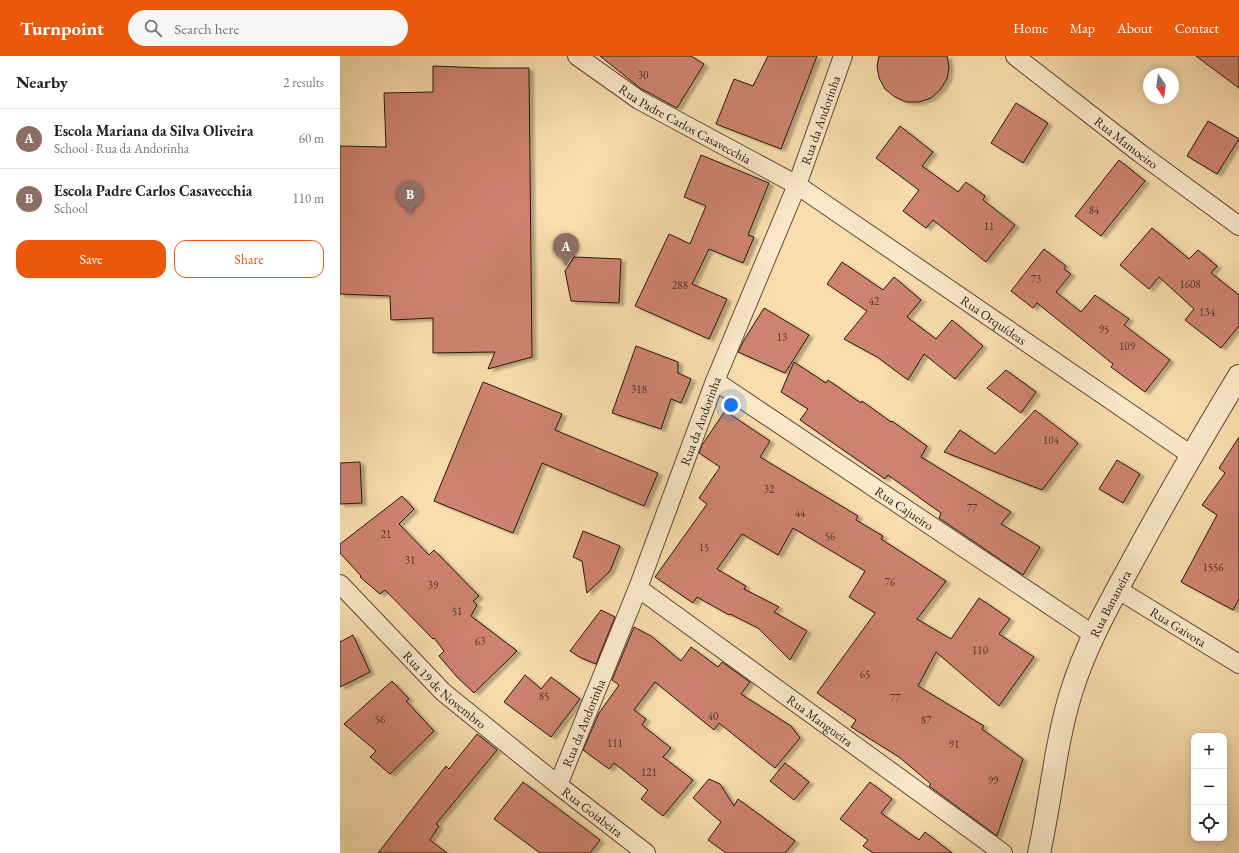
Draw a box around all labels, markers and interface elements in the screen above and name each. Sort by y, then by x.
search box [128,10,408,46]
text: Turnpoint [20,16,104,41]
icon: search [142,17,164,39]
text: Search here [174,19,239,38]
text: Home [1013,19,1048,37]
text: Map [1070,19,1095,37]
text: About [1117,19,1153,37]
text: Contact [1175,19,1219,37]
house number: 30 [638,68,648,82]
north arrow [1143,68,1179,104]
text: Nearby [16,71,68,93]
street label: Rua da Andorinha [796,72,844,167]
text: 2 results [283,74,324,91]
street label: Rua Padre Carlos Casavecchia [616,80,755,168]
street label: Rua Mamoeiro [1091,112,1162,172]
text: Escola Mariana da Silva Oliveira [54,121,254,140]
text: A [24,130,34,147]
text: 60 m [299,130,324,147]
text: School · Rua da Andorinha [54,140,189,157]
text: Escola Padre Carlos Casavecchia [54,181,252,200]
pin: B [397,181,423,214]
text: B [25,190,33,207]
text: 110 m [293,190,324,207]
text: School [54,200,88,217]
house number: 84 [1089,203,1100,217]
house number: 11 [984,219,994,233]
pin: A [553,233,579,266]
button: Save [16,240,166,278]
button: Share [174,240,324,278]
house number: 73 [1031,272,1041,286]
house number: 1608 [1179,277,1201,291]
house number: 288 [672,278,688,292]
street label: Rua Orquídeas [958,291,1030,348]
house number: 42 [869,294,880,308]
house number: 134 [1199,305,1216,319]
house number: 95 [1099,322,1109,336]
house number: 13 [777,330,787,344]
house number: 109 [1119,339,1136,353]
street label: Rua da Andorinha [676,373,725,468]
house number: 318 [631,382,647,396]
your location [721,395,741,415]
house number: 104 [1043,433,1060,447]
house number: 32 [764,482,775,496]
street label: Rua Cajueiro [872,482,937,534]
house number: 77 [967,501,978,515]
house number: 44 [795,506,806,520]
house number: 21 [381,527,391,541]
house number: 56 [825,529,836,543]
house number: 15 [699,540,709,554]
house number: 31 [405,553,415,567]
house number: 1556 [1202,560,1224,574]
street label: Rua Bananeira [1086,566,1135,640]
house number: 76 [885,575,896,589]
house number: 39 [428,578,439,592]
street label: Rua Gaivota [1147,603,1210,651]
house number: 51 [452,604,462,618]
house number: 63 [475,634,485,648]
house number: 110 [972,643,988,657]
street label: Rua 19 de Novembro [399,647,490,732]
house number: 65 [860,667,870,681]
street label: Rua da Andorinha [558,676,609,769]
house number: 85 [539,689,549,703]
street label: Rua Mangueira [784,690,857,750]
house number: 77 [890,691,901,705]
house number: 40 [708,709,718,723]
house number: 56 [375,712,386,726]
house number: 87 [921,713,932,727]
map controls [1191,733,1227,841]
button: + [1191,733,1227,769]
house number: 111 [607,736,623,750]
house number: 91 [949,737,959,751]
house number: 121 [641,765,657,779]
button: − [1191,769,1227,805]
house number: 99 [988,773,999,787]
street label: Rua Goiabeira [559,783,627,841]
button: locate [1191,805,1227,841]

